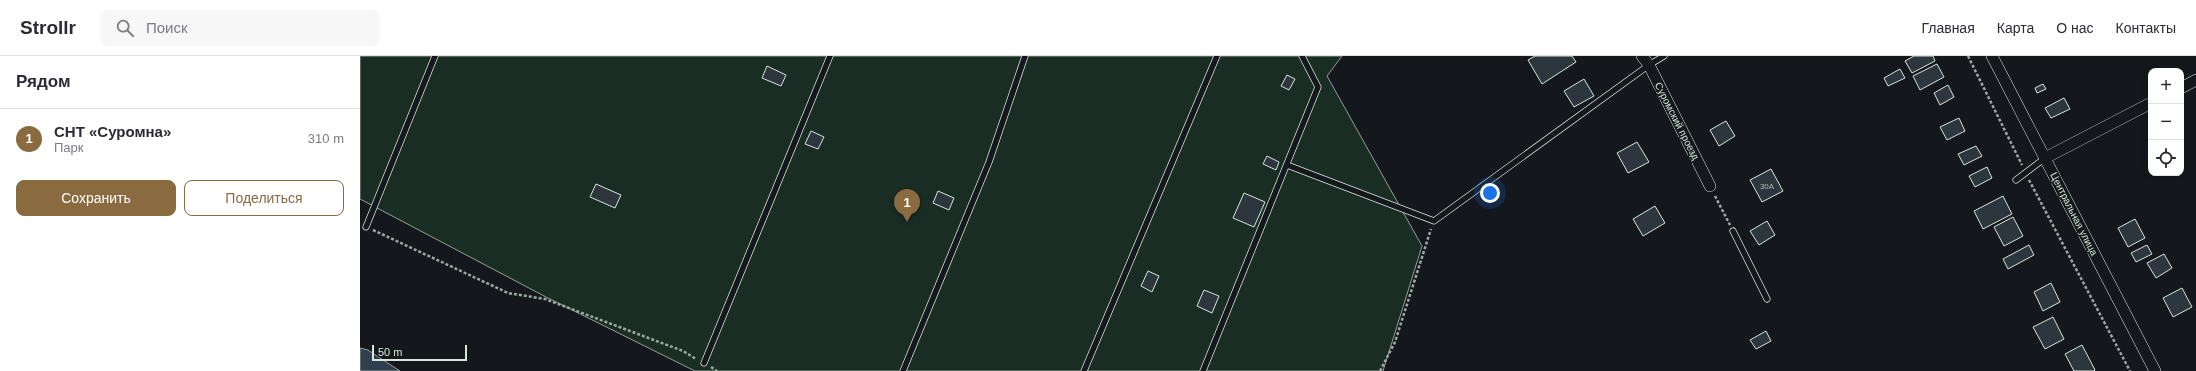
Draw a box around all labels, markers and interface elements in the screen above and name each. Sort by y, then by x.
search box [100,10,380,46]
text: Strollr [20,17,76,38]
icon: search [114,17,136,39]
text: Поиск [146,19,188,36]
text: Главная [1921,20,1975,36]
text: Карта [1997,20,2034,36]
text: О нас [2056,20,2094,36]
text: Контакты [2116,20,2176,36]
map controls [2148,68,2184,176]
button: + [2148,68,2184,104]
text: Рядом [16,72,71,91]
street label: Суромский проезд [1653,80,1701,162]
button: − [2148,104,2184,140]
text: СНТ «Суромна» [54,123,171,140]
text: 1 [25,131,33,146]
text: 310 m [308,131,344,146]
text: Парк [54,140,84,155]
button: locate [2148,140,2184,176]
street label: Центральная улица [2048,171,2100,258]
button: Сохранить [16,180,176,216]
button: Поделиться [184,180,344,216]
house number: 30А [1760,182,1775,191]
your location [1480,183,1500,203]
pin: 1 [894,189,920,222]
scale bar [372,343,467,362]
text: 50 m [378,346,402,358]

